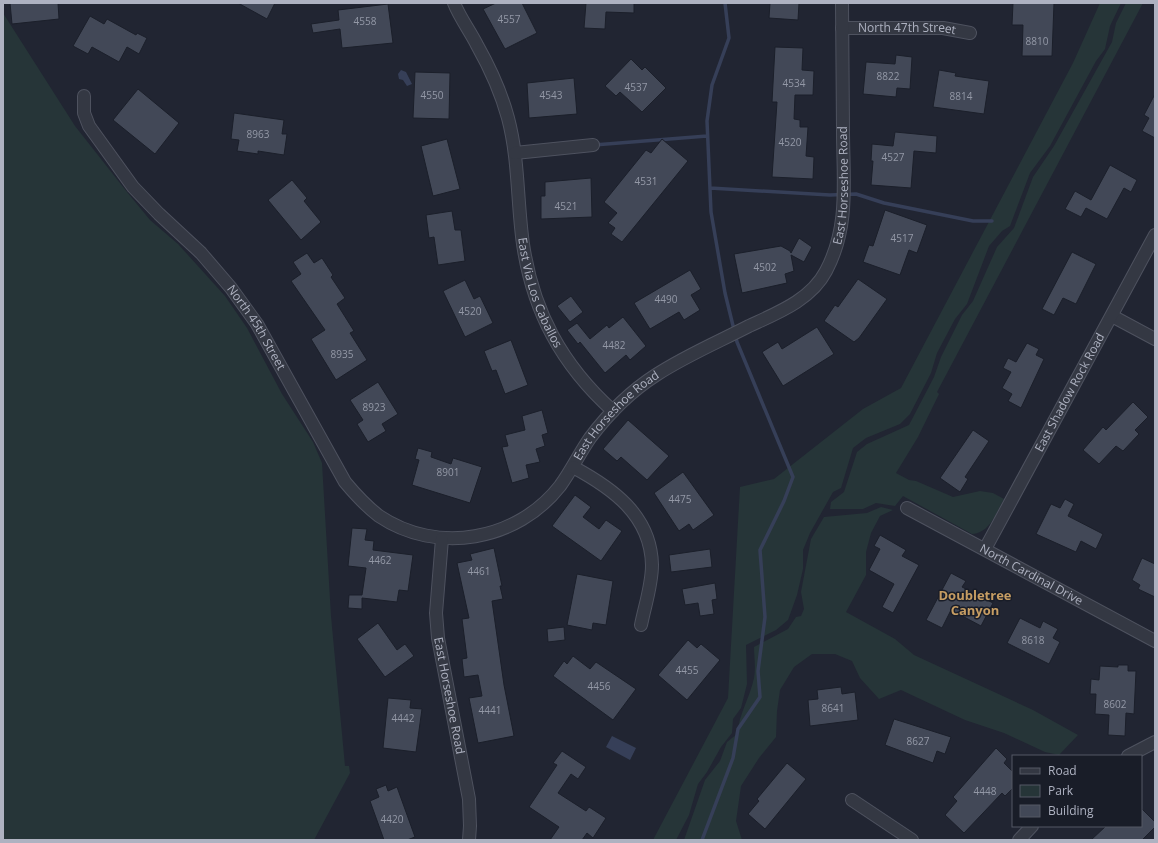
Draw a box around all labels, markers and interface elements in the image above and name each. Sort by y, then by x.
house number: 4557 [498,12,521,26]
house number: 4558 [354,14,377,28]
street label: North 47th Street [858,19,957,38]
house number: 8810 [1026,34,1049,48]
house number: 8822 [877,69,900,83]
house number: 4534 [783,76,806,90]
house number: 4537 [625,80,648,94]
house number: 4550 [421,88,444,102]
house number: 4543 [540,88,563,102]
house number: 8814 [950,89,973,103]
street label: East Horseshoe Road [828,126,852,246]
house number: 8963 [247,127,270,141]
house number: 4520 [779,135,802,149]
house number: 4527 [882,150,905,164]
house number: 4531 [635,174,657,188]
house number: 4521 [555,199,577,213]
house number: 4517 [891,231,914,245]
street label: East Via Los Caballos [514,236,567,351]
house number: 4502 [754,260,777,274]
street label: North 45th Street [223,281,290,373]
house number: 4490 [655,292,678,306]
house number: 4520 [459,304,482,318]
street label: East Shadow Rock Road [1030,330,1108,455]
house number: 4482 [603,338,626,352]
house number: 8935 [331,347,354,361]
street label: East Horseshoe Road [569,366,662,463]
house number: 8923 [363,400,386,414]
house number: 8901 [437,465,459,479]
house number: 4475 [669,492,692,506]
street label: North Cardinal Drive [977,540,1086,609]
house number: 4462 [369,553,392,567]
house number: 4461 [468,564,490,578]
district label: Doubletree Canyon [939,586,1012,619]
house number: 8618 [1022,633,1045,647]
street label: East Horseshoe Road [430,636,469,755]
house number: 4455 [676,663,699,677]
house number: 4456 [588,679,611,693]
house number: 8602 [1104,697,1127,711]
house number: 8641 [822,701,844,715]
house number: 4441 [479,703,501,717]
house number: 4442 [392,711,415,725]
house number: 8627 [907,734,930,748]
legend [1012,755,1142,827]
text: Road [1048,762,1077,779]
text: Park [1048,782,1074,799]
house number: 4448 [974,784,997,798]
text: Building [1048,802,1094,819]
house number: 4420 [381,812,404,826]

